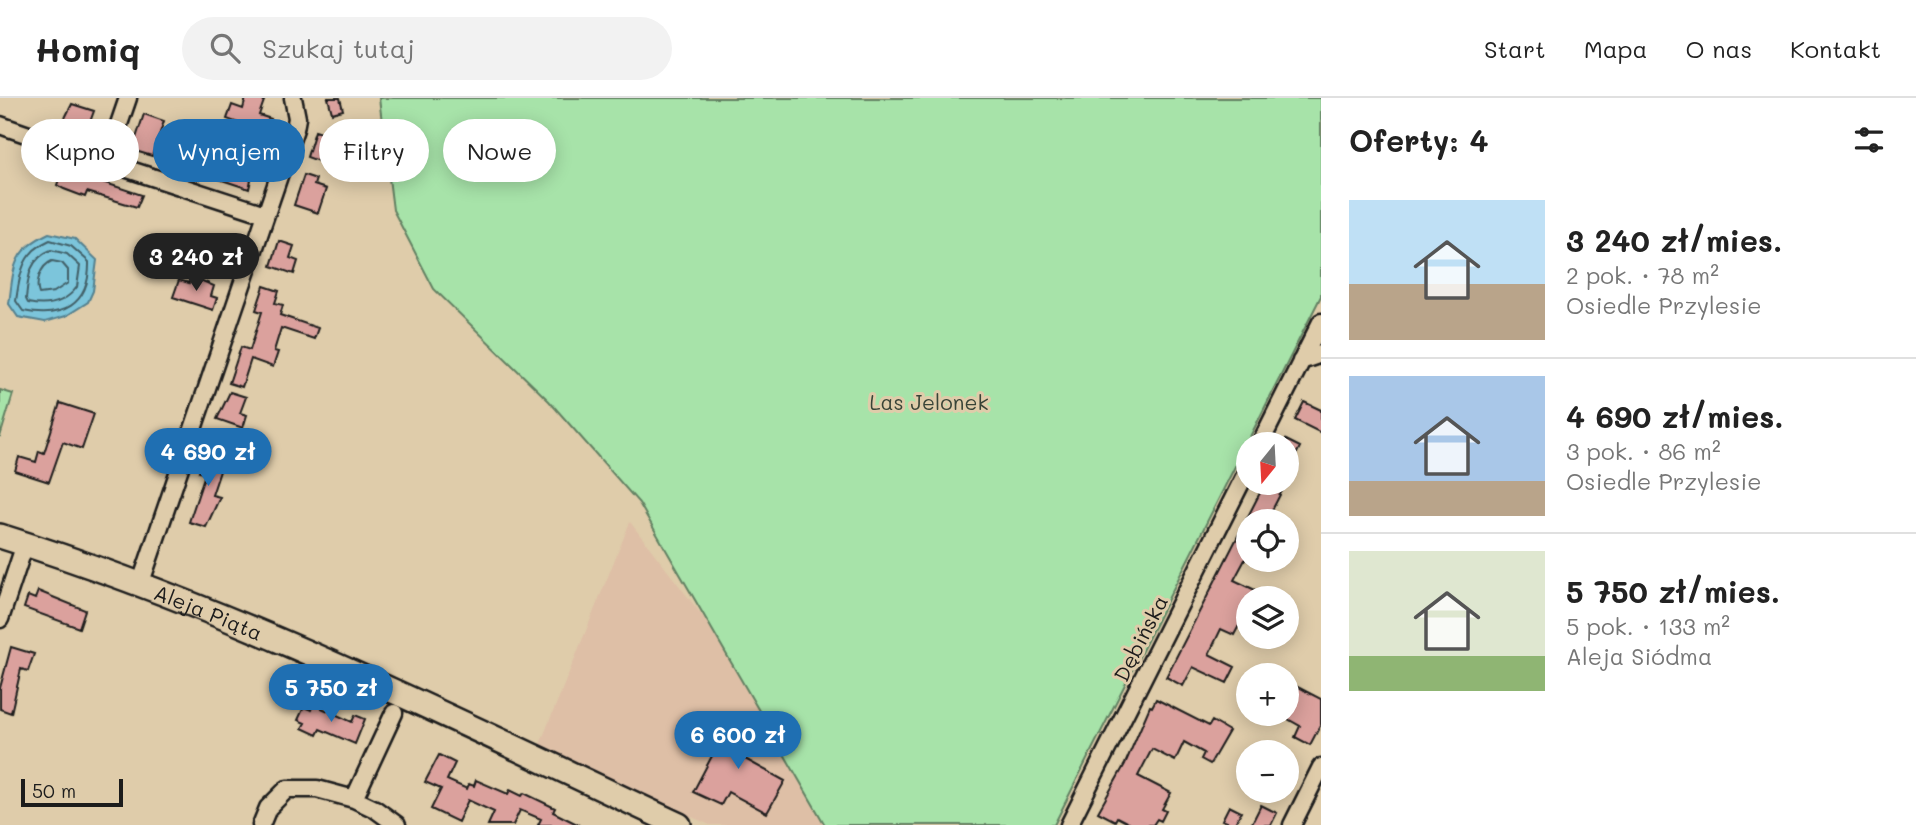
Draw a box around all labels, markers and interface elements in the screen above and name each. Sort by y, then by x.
search box [182,17,672,80]
text: Homiq [35,27,140,70]
icon: search [206,29,244,67]
text: Szukaj tutaj [262,31,415,65]
text: Start [1484,33,1546,64]
text: Mapa [1584,33,1647,64]
text: O nas [1685,33,1752,64]
text: Kontakt [1790,33,1881,64]
chip: Kupno [21,119,139,182]
chip: Wynajem [153,119,305,182]
chip: Filtry [319,119,429,182]
chip: Nowe [443,119,556,182]
text: Oferty: 4 [1349,120,1489,160]
icon: filters [1850,121,1888,159]
text: 3 240 zł/mies. [1566,220,1782,260]
icon: home [1405,228,1489,312]
pin: 3 240 zł [124,234,268,293]
text: 3 240 zł [149,241,243,271]
text: 2 pok. · 78 m² [1566,260,1719,290]
text: Osiedle Przylesie [1566,290,1761,320]
park label: Las Jelonek [869,388,989,415]
text: 4 690 zł/mies. [1566,396,1784,436]
icon: home [1405,404,1489,488]
pin: 4 690 zł [136,428,280,488]
north arrow [1236,432,1298,495]
map controls [1236,432,1299,803]
text: 4 690 zł [161,436,255,466]
text: 3 pok. · 86 m² [1566,436,1721,466]
text: Osiedle Przylesie [1566,466,1761,496]
button: locate [1236,509,1299,572]
text: 5 750 zł/mies. [1566,571,1780,611]
street label: Aleja Piąta [151,578,267,645]
icon: home [1405,579,1489,663]
button: layers [1236,586,1299,649]
street label: Dębińska [1107,590,1173,686]
text: 5 pok. · 133 m² [1566,611,1730,641]
text: Aleja Siódma [1566,641,1712,671]
button: + [1236,663,1299,726]
pin: 5 750 zł [259,664,403,724]
text: 5 750 zł [285,672,377,702]
pin: 6 600 zł [666,712,810,771]
text: 6 600 zł [690,719,786,749]
button: − [1236,740,1299,803]
scale bar [21,776,122,808]
text: 50 m [32,778,76,803]

